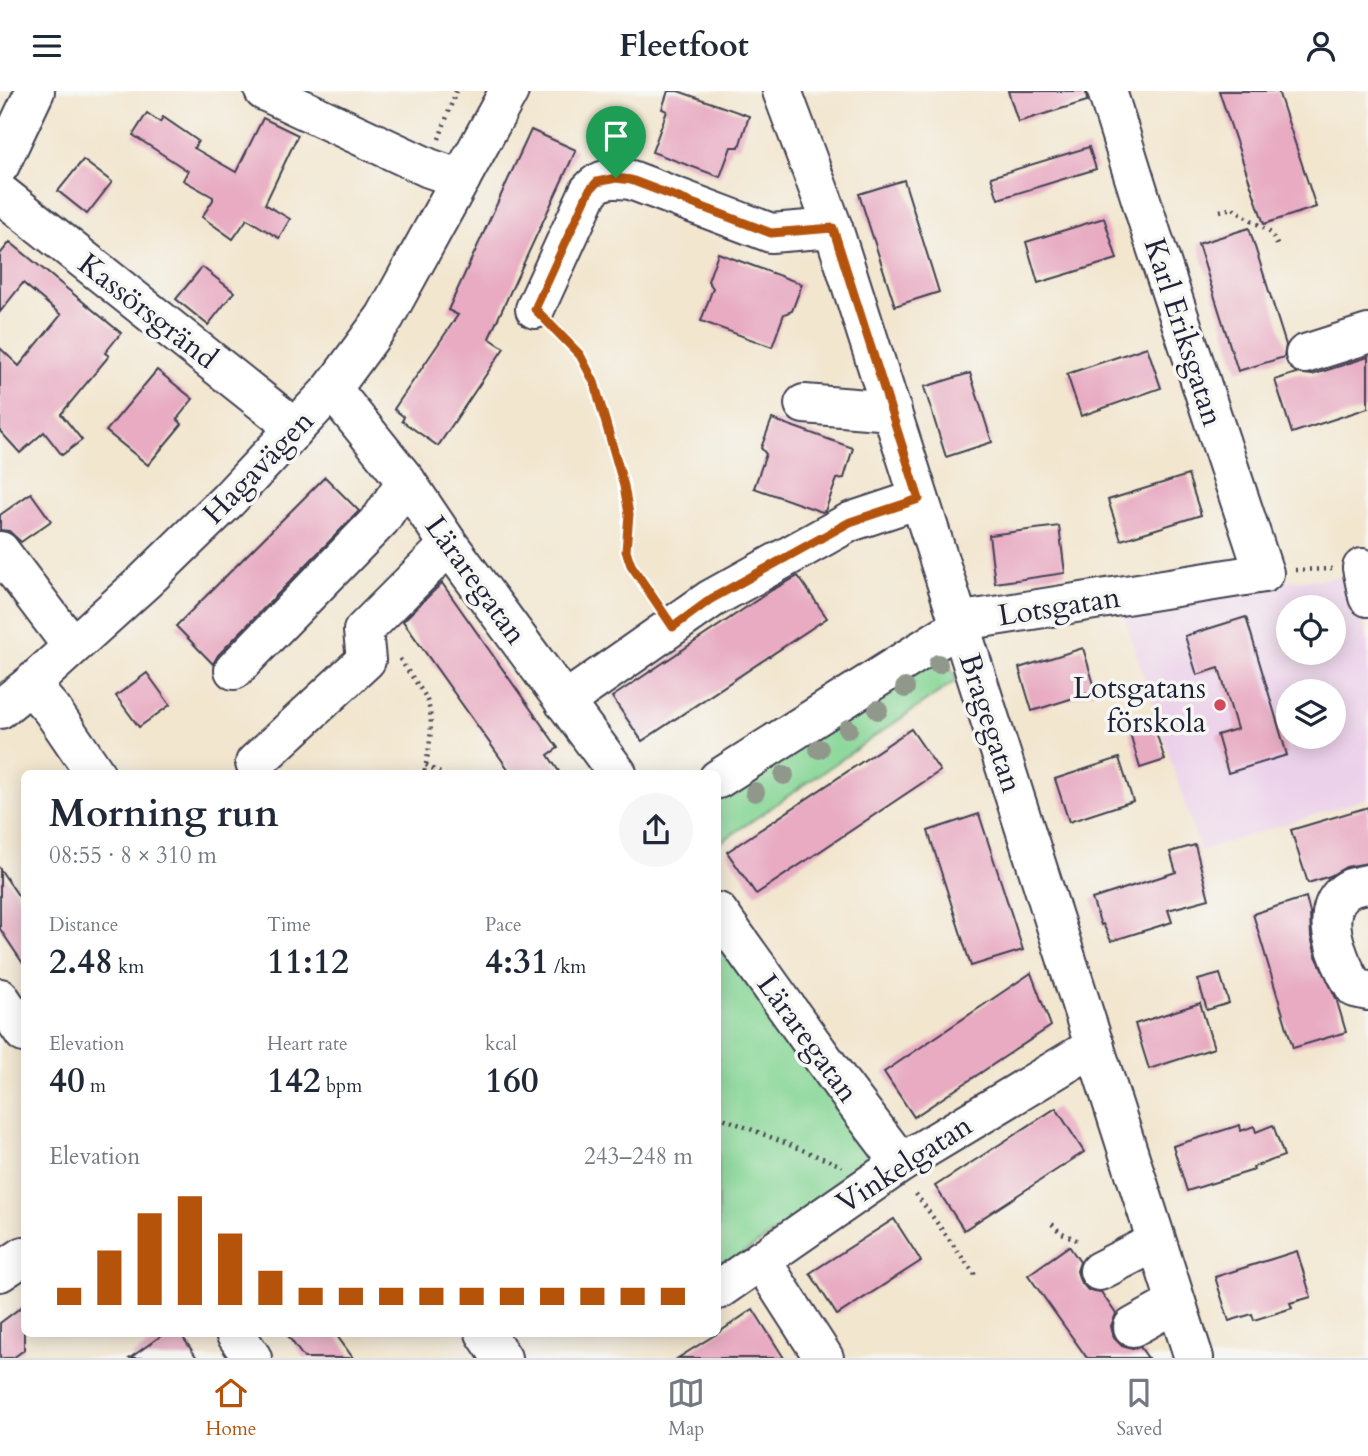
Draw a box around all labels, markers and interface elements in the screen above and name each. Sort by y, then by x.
text: Fleetfoot [619,24,749,68]
icon: menu [28,27,66,65]
icon: person [1302,27,1340,65]
pin [586,106,646,178]
icon: arrive [597,117,635,155]
street label: Karl Eriksgatan [1134,233,1233,431]
street label: Kassörsgränd [69,244,226,379]
street label: Hagavägen [194,401,323,533]
street label: Läraregatan [415,508,536,653]
street label: Lotsgatan [995,577,1123,636]
map controls [1276,595,1346,749]
button: locate [1276,595,1346,665]
street label: Bragegatan [949,648,1032,798]
place label: Lotsgatans förskola [1073,668,1206,743]
button: layers [1276,679,1346,749]
marker: Lotsgatans förskola [1212,697,1228,713]
text: Morning run [49,788,279,840]
button: share [619,793,693,867]
text: 08:55 · 8 × 310 m [49,840,217,871]
text: Distance [49,912,118,938]
text: Time [267,912,311,938]
text: Pace [485,912,522,938]
text: 2.48 [49,938,113,986]
text: 11:12 [267,938,349,986]
text: 4:31 [485,938,549,986]
text: km [113,954,144,980]
text: /km [549,954,586,980]
street label: Läraregatan [747,966,868,1111]
text: Elevation [49,1031,124,1057]
text: Heart rate [267,1031,348,1057]
text: kcal [485,1031,517,1057]
text: 40 [49,1057,85,1105]
text: 142 [267,1057,321,1105]
text: 160 [485,1057,539,1105]
text: m [85,1073,106,1099]
text: bpm [321,1073,362,1099]
street label: Vinkelgatan [828,1105,980,1224]
text: Elevation [49,1141,140,1172]
text: 243–248 m [584,1141,693,1172]
tab: Home [206,1374,256,1442]
tab: Map [667,1374,705,1442]
tab: Saved [1116,1374,1162,1442]

